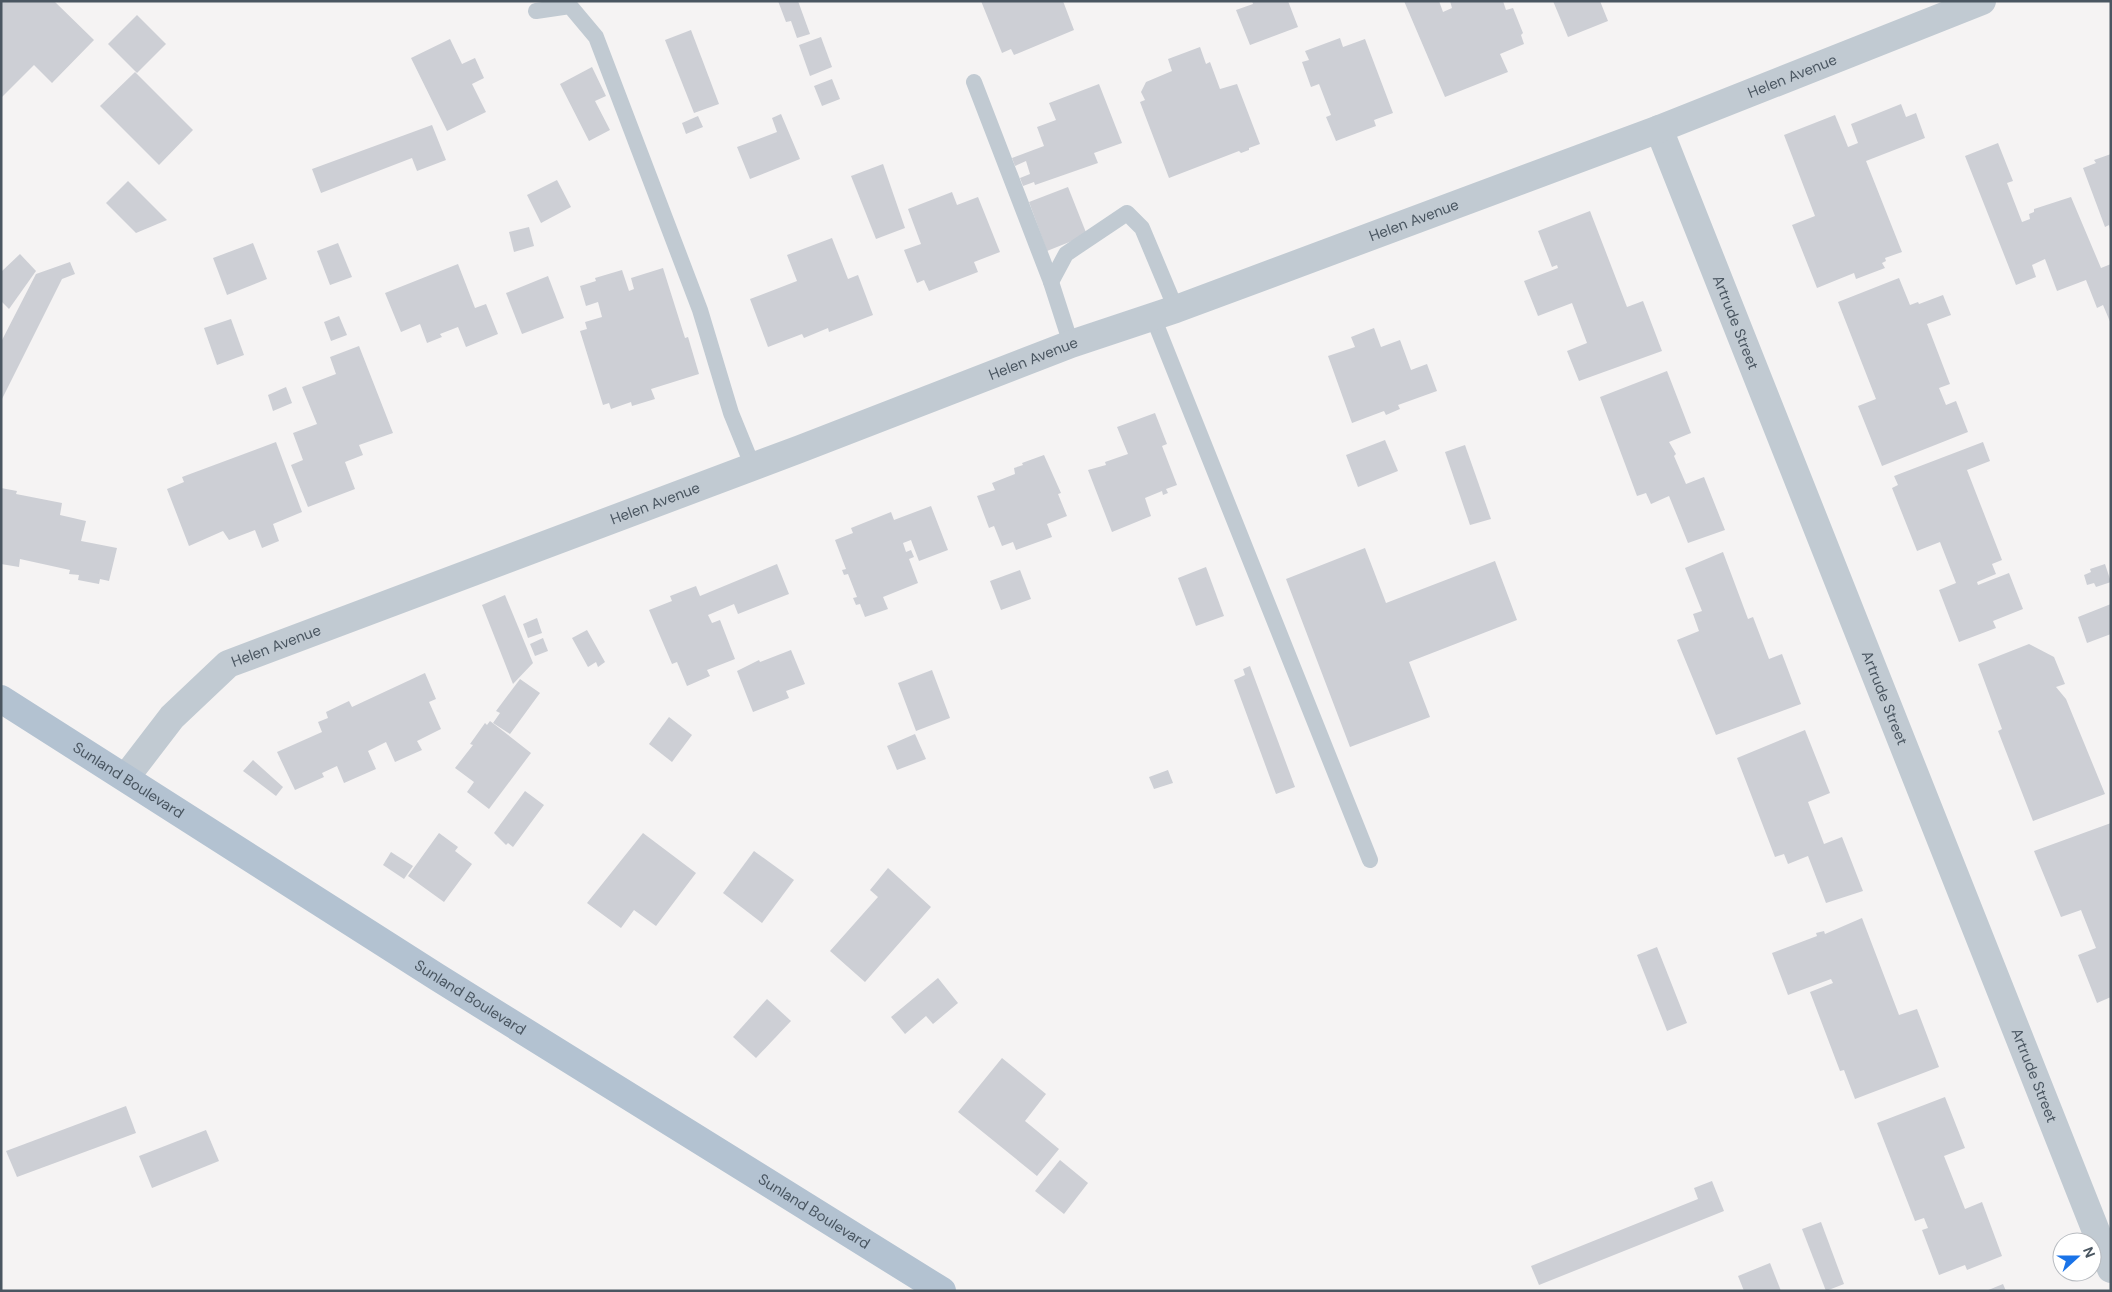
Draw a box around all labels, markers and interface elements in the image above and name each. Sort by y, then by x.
street label: Helen Avenue [1745,49,1840,103]
street label: Helen Avenue [1366,194,1462,246]
street label: Artrude Street [1708,272,1763,373]
street label: Helen Avenue [986,332,1081,385]
street label: Helen Avenue [607,478,703,529]
street label: Helen Avenue [228,620,324,672]
street label: Artrude Street [1857,648,1912,748]
street label: Sunland Boulevard [69,737,188,823]
street label: Sunland Boulevard [410,955,530,1040]
street label: Artrude Street [2006,1025,2062,1126]
street label: Sunland Boulevard [754,1169,874,1254]
north arrow [2052,1232,2102,1282]
text: N [2079,1244,2099,1260]

